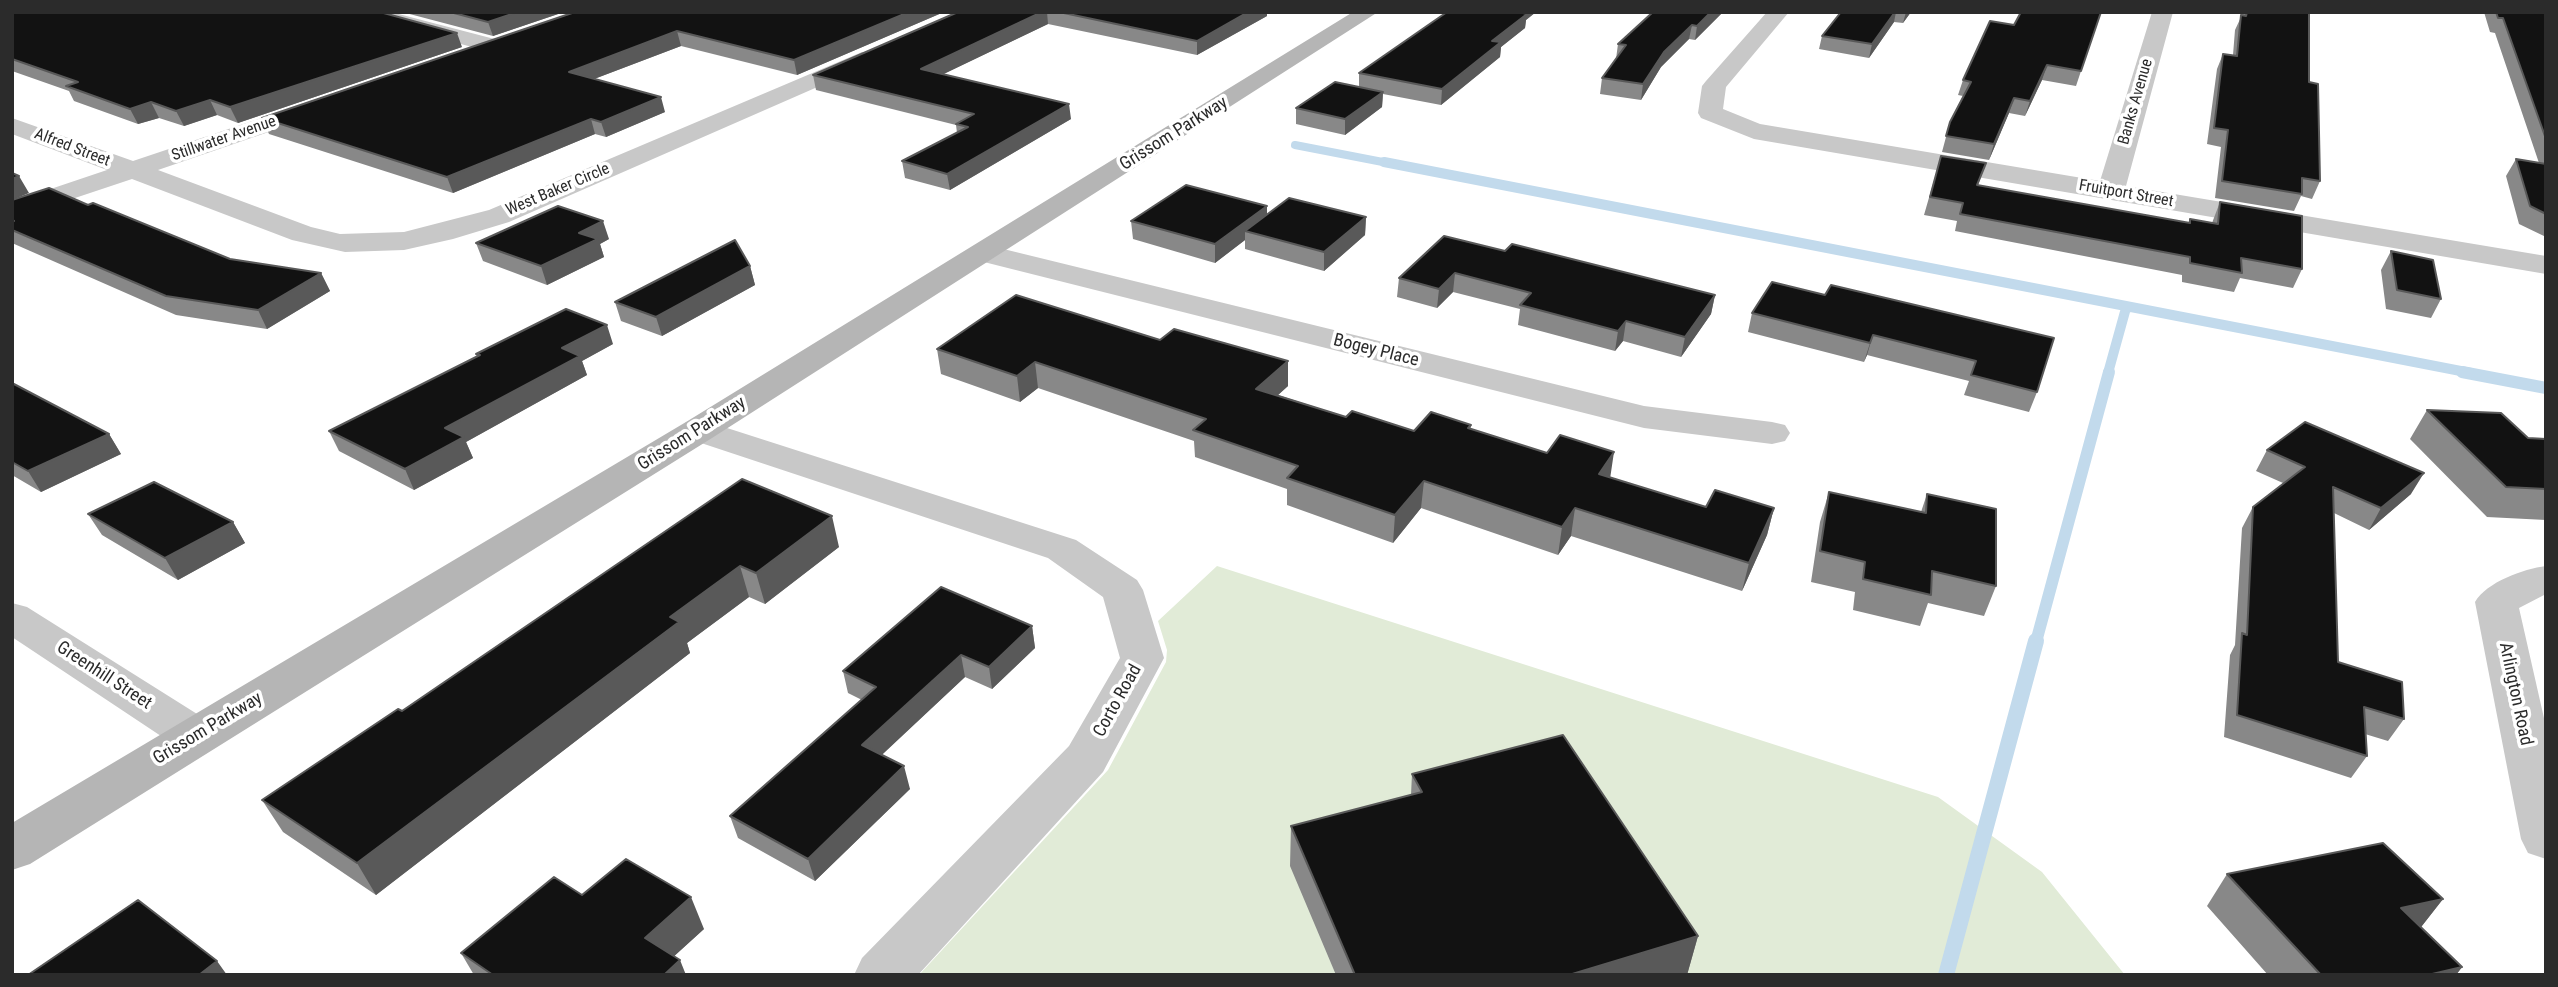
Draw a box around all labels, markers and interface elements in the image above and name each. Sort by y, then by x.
street label: Banks Avenue [2115,57,2157,147]
street label: Grissom Parkway [1116,92,1232,176]
street label: Stillwater Avenue [169,112,279,166]
street label: Alfred Street [32,125,112,171]
street label: West Baker Circle [503,160,613,220]
street label: Fruitport Street [2077,176,2175,212]
street label: Bogey Place [1331,330,1421,372]
street label: Grissom Parkway [634,392,750,476]
street label: Greenhill Street [52,637,156,715]
street label: Arlington Road [2494,640,2536,748]
street label: Corto Road [1089,661,1147,741]
street label: Grissom Parkway [150,688,266,770]

